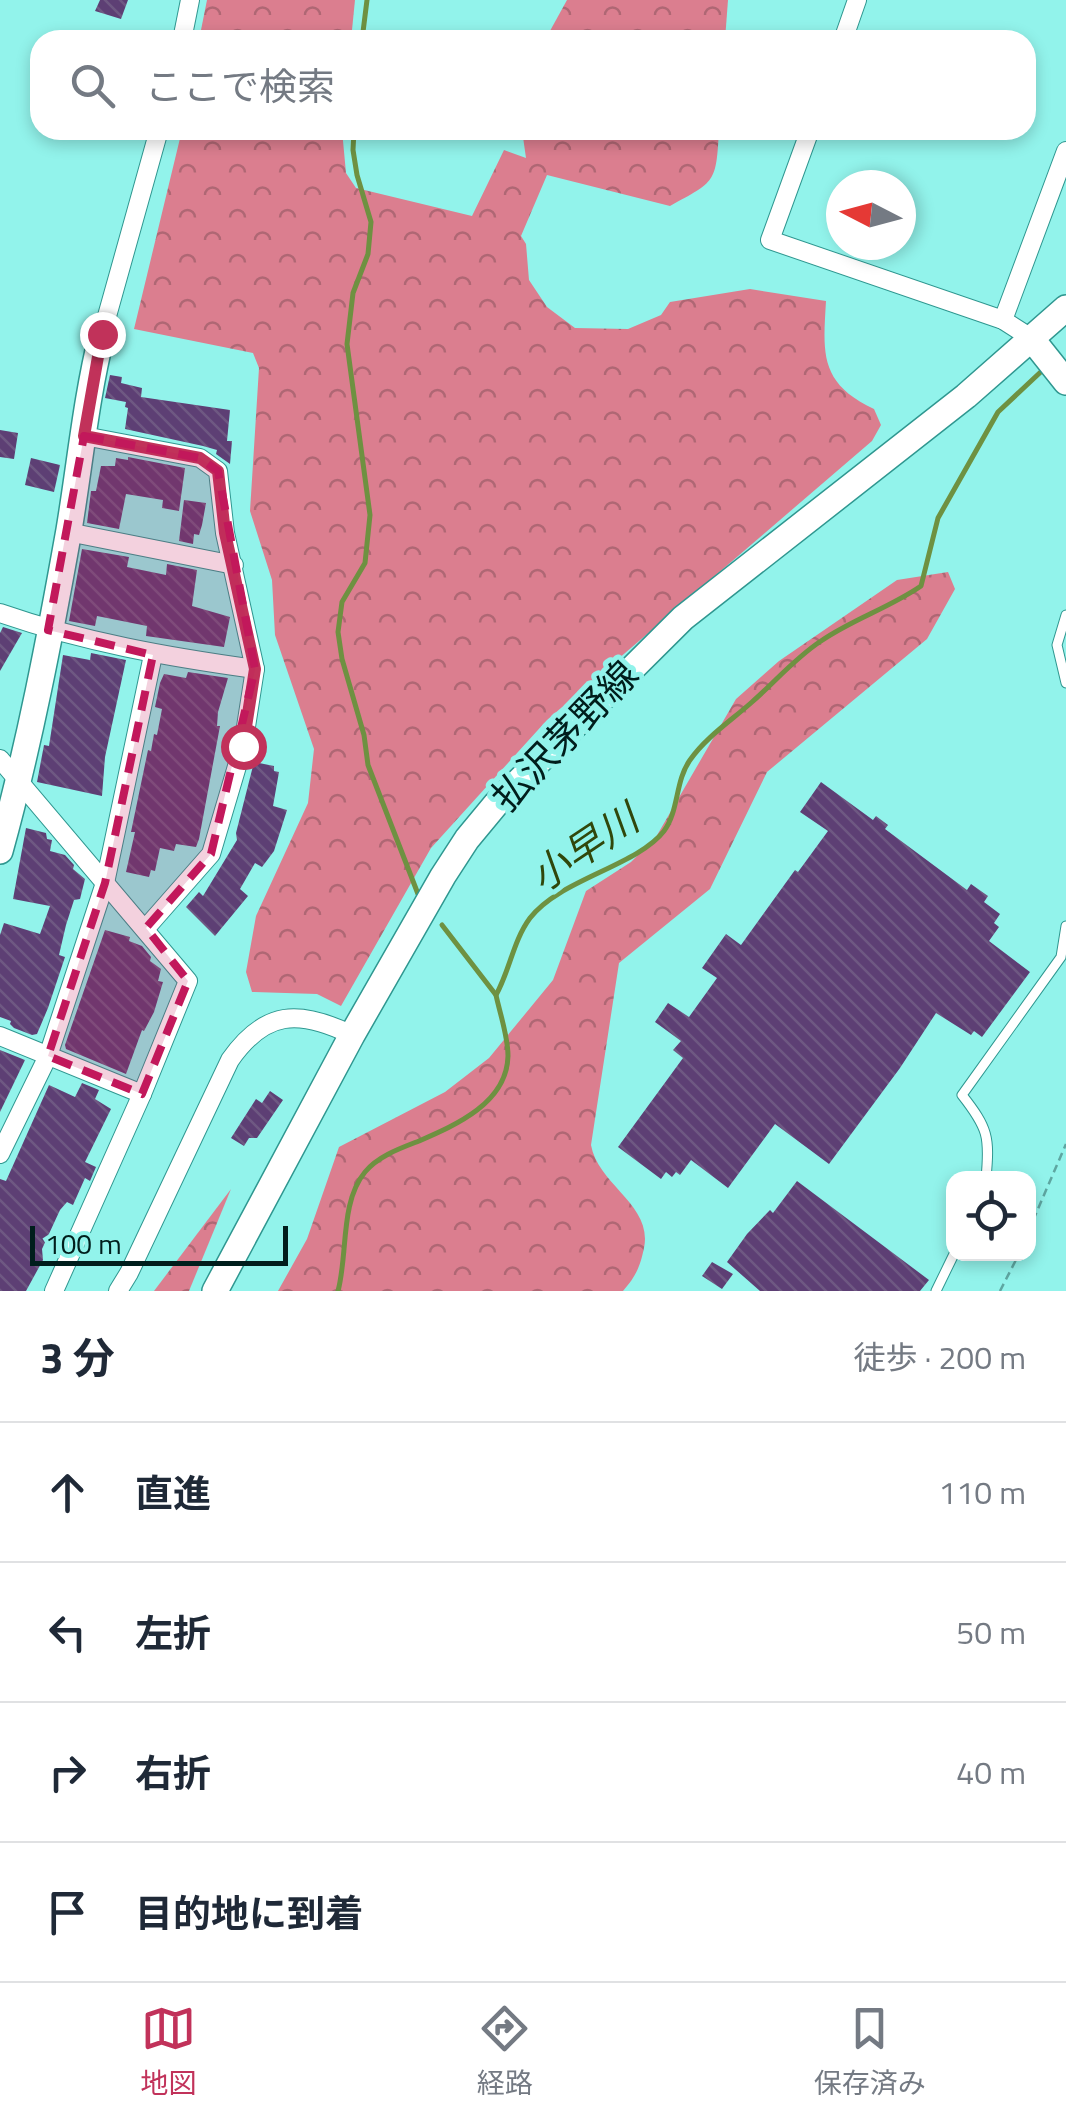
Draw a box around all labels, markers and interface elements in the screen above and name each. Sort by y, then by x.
search box [30,30,1036,140]
text: ここで検索 [145,57,335,115]
icon: search [65,58,120,113]
north arrow [826,170,916,260]
route end [80,312,126,358]
street label: 払沢茅野線 [477,647,651,824]
route start [221,724,267,770]
water label: 小早川 [517,787,654,906]
map controls [946,1171,1036,1261]
button: locate [946,1171,1036,1261]
scale bar [30,1221,288,1266]
text: 100 m [45,1222,122,1265]
text: 3 分 [40,1325,115,1389]
text: 徒歩 · 200 m [853,1333,1026,1381]
text: 直進 [135,1464,211,1522]
icon: ahead [40,1465,95,1520]
text: 110 m [938,1468,1026,1516]
text: 左折 [135,1604,211,1662]
icon: left [40,1605,95,1660]
text: 50 m [956,1608,1026,1656]
text: 右折 [135,1744,211,1802]
icon: right [40,1745,95,1800]
text: 40 m [956,1748,1026,1796]
text: 目的地に到着 [135,1884,363,1942]
icon: arrive [40,1885,95,1940]
tab: 地図 [140,2001,196,2104]
tab: 経路 [477,2001,533,2104]
tab: 保存済み [814,2001,926,2104]

